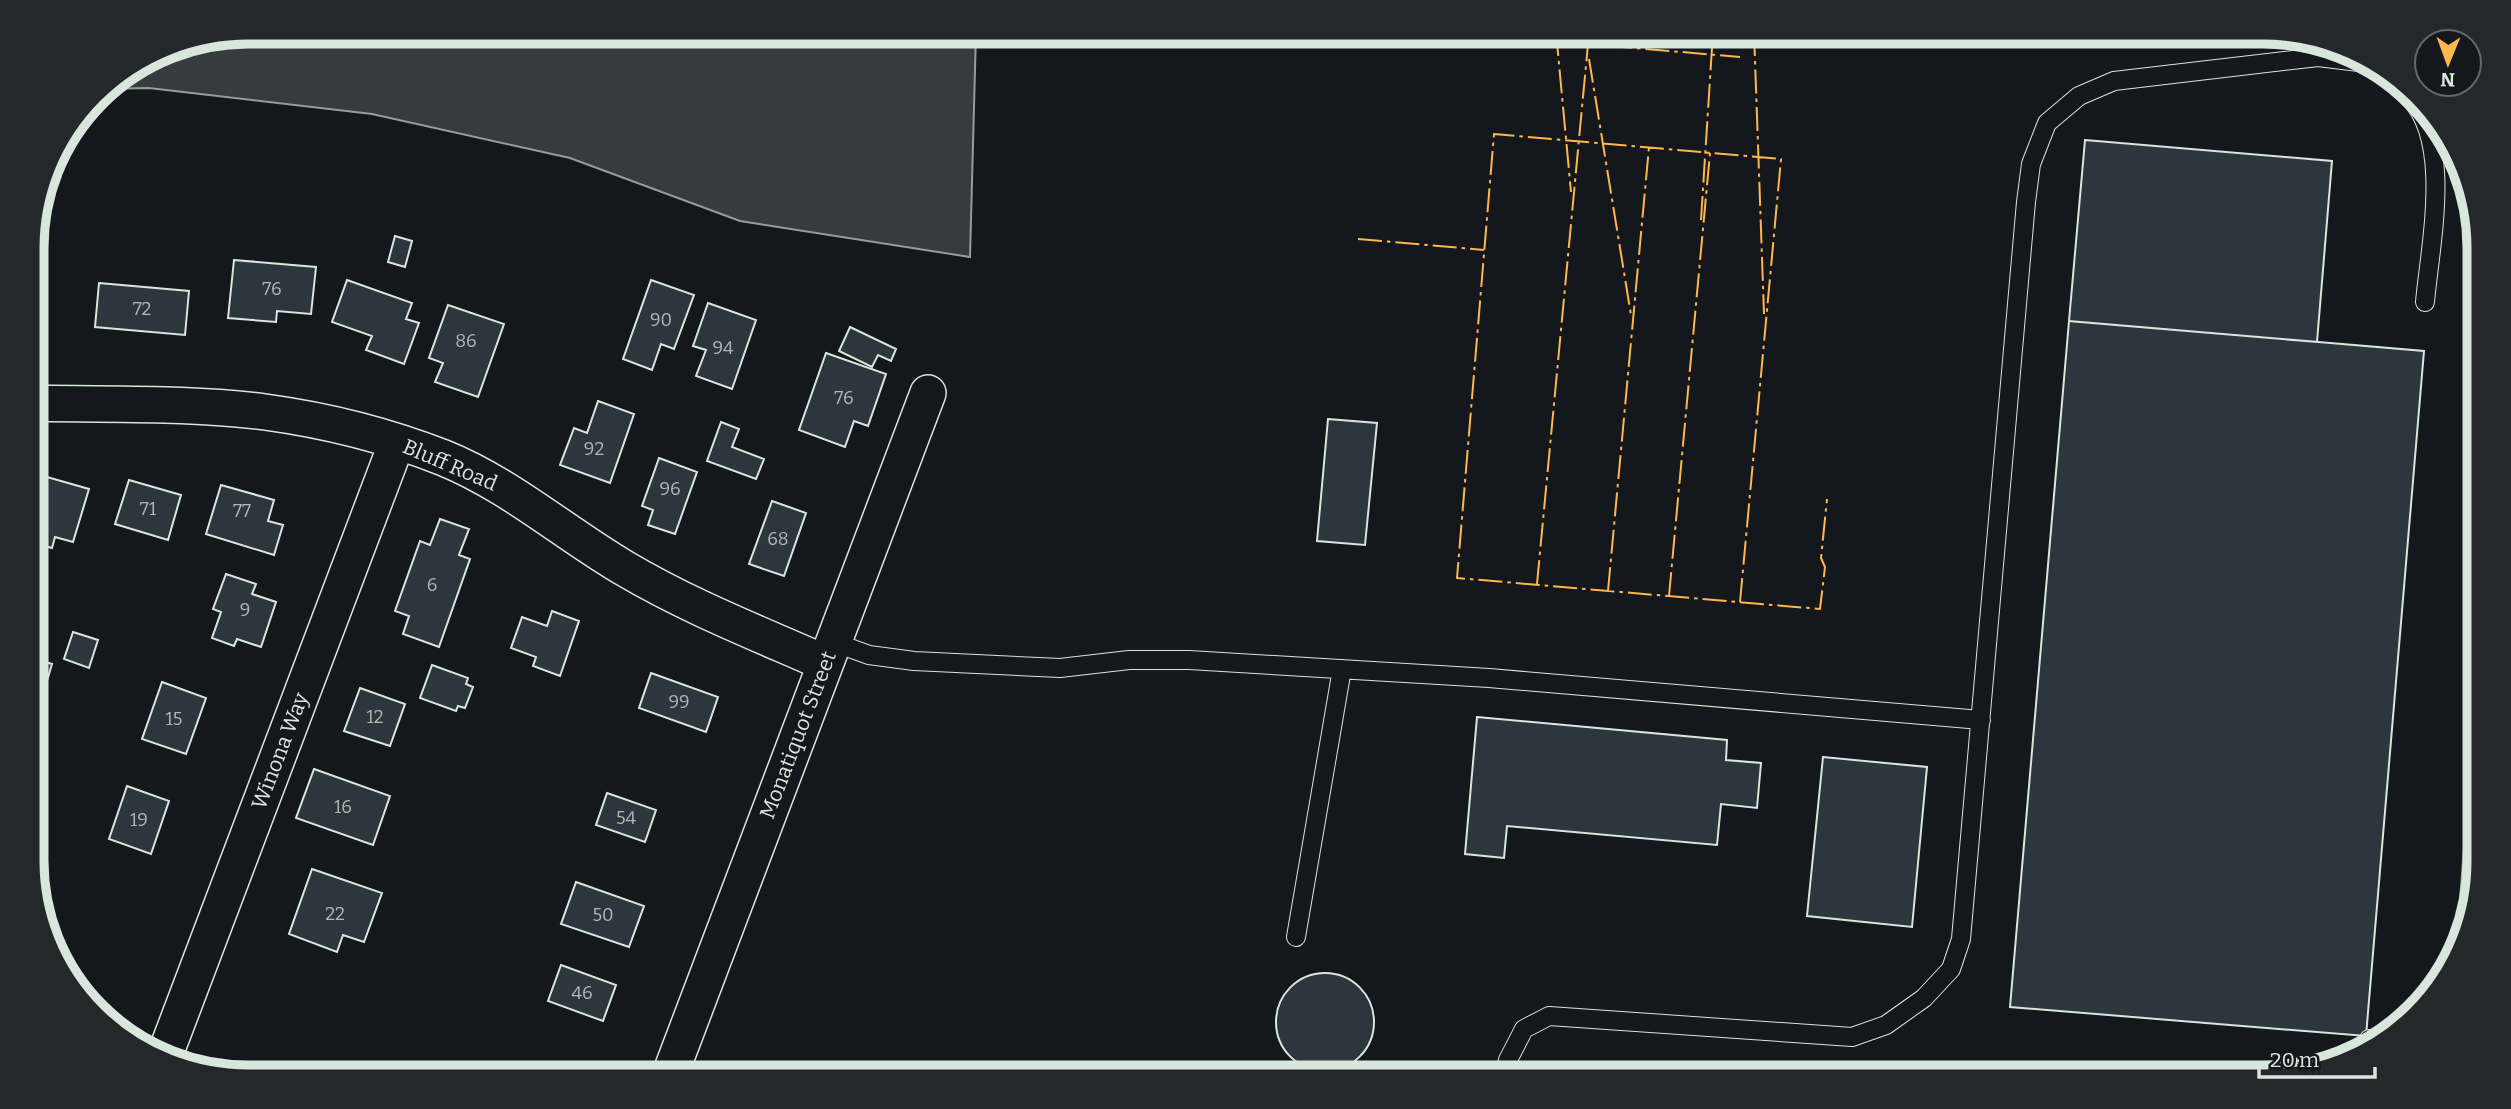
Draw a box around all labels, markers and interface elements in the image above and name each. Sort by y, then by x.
north arrow [2413,28,2483,98]
text: N [2440,68,2455,91]
house number: 76 [262,278,282,300]
house number: 72 [133,298,151,320]
house number: 90 [650,309,672,331]
house number: 86 [455,330,477,352]
house number: 94 [712,337,734,359]
house number: 76 [834,387,854,409]
street label: Bluff Road [399,433,501,497]
house number: 92 [584,438,604,460]
house number: 96 [659,478,681,500]
house number: 71 [140,498,157,520]
house number: 77 [233,500,251,522]
house number: 68 [767,528,789,550]
house number: 6 [427,574,437,596]
house number: 9 [240,599,250,621]
street label: Monatiquot Street [754,647,842,822]
street label: Winona Way [246,688,314,813]
house number: 99 [668,691,690,713]
house number: 12 [366,706,384,728]
house number: 15 [166,708,182,730]
house number: 16 [334,796,352,818]
house number: 54 [616,807,637,829]
house number: 19 [130,809,148,831]
house number: 22 [325,903,345,925]
house number: 50 [592,904,614,926]
house number: 46 [571,982,593,1004]
scale bar [2259,1036,2374,1080]
text: 20 m [2270,1047,2319,1073]

